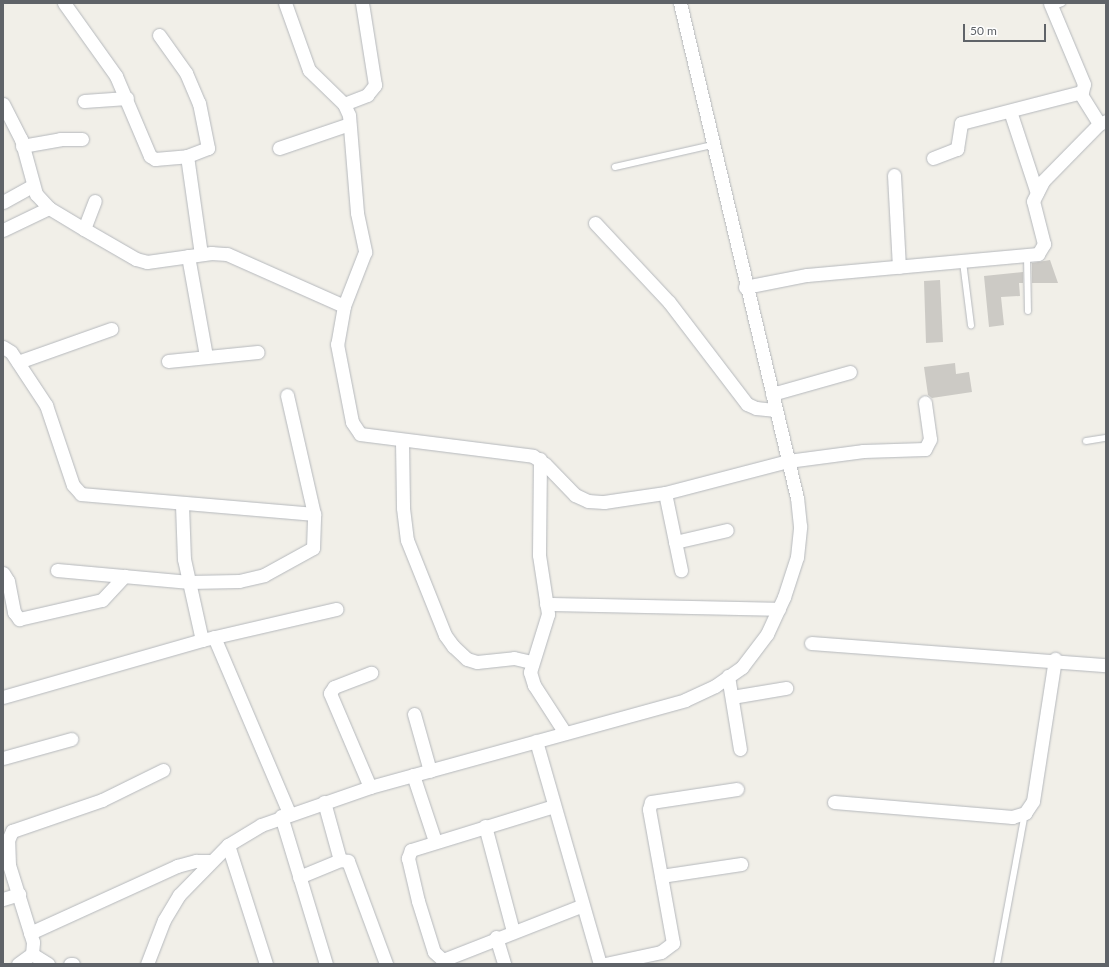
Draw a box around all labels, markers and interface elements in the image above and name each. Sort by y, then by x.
scale bar [965,16,1048,42]
text: 50 m [970,23,997,38]

